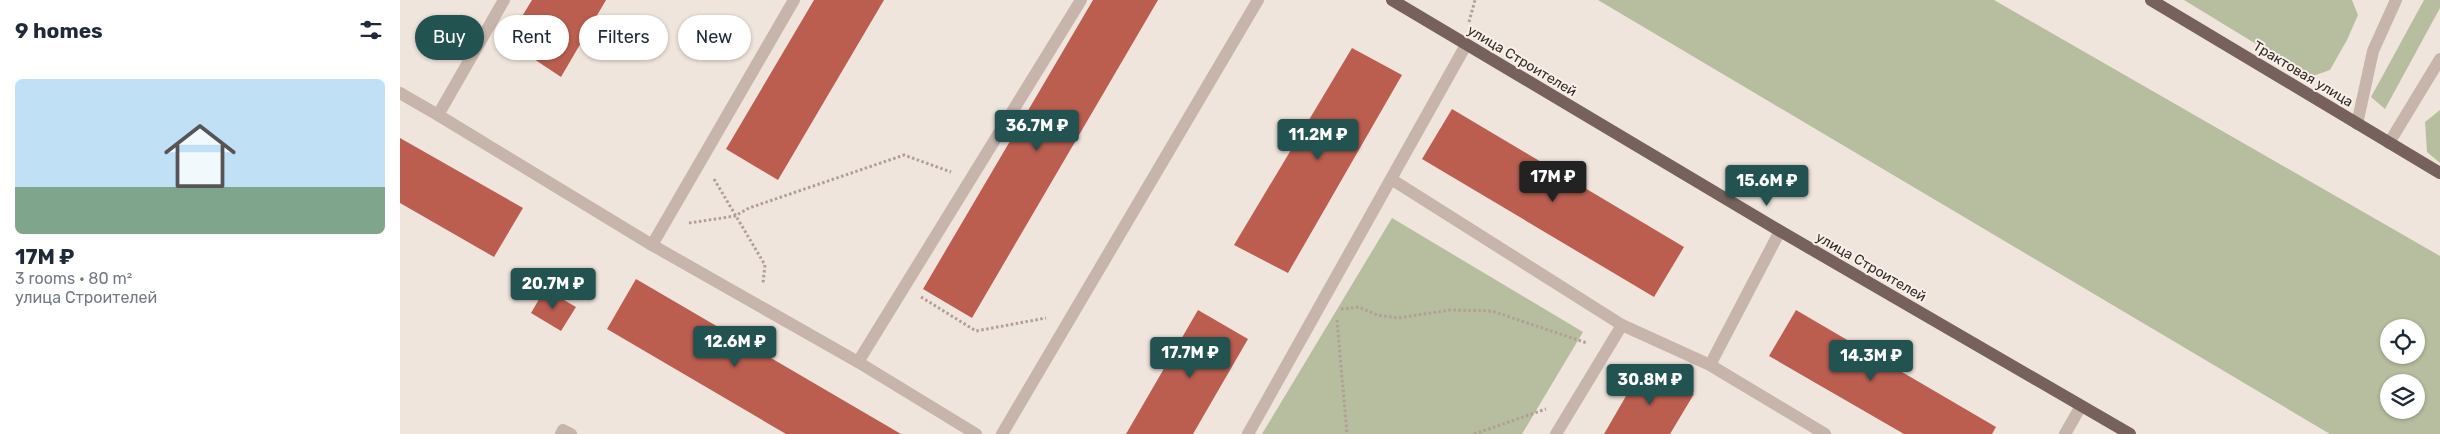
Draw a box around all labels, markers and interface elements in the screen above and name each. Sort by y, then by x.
chip: Buy [415,15,484,60]
chip: Rent [494,15,569,60]
chip: Filters [579,15,668,60]
chip: New [678,15,751,60]
icon: filters [357,16,385,44]
text: 9 homes [15,18,103,43]
street label: улица Строителей [1464,22,1580,100]
street label: Трактовая улица [2250,37,2356,111]
pin: 36.7M ₽ [991,110,1083,152]
icon: home [155,111,245,201]
text: 36.7M ₽ [1006,116,1068,135]
pin: 11.2M ₽ [1272,119,1364,161]
text: 11.2M ₽ [1288,125,1348,144]
pin: 17M ₽ [1518,160,1588,203]
pin: 15.6M ₽ [1721,164,1813,207]
text: 17M ₽ [1530,167,1576,186]
text: 15.6M ₽ [1736,171,1798,190]
street label: улица Строителей [1813,229,1929,305]
text: 17M ₽ [15,244,74,269]
pin: 20.7M ₽ [507,268,599,310]
text: 3 rooms · 80 m² [15,269,132,288]
text: 20.7M ₽ [522,274,584,293]
text: улица Строителей [15,288,157,307]
map controls [2380,319,2425,419]
button: locate [2380,319,2425,364]
pin: 12.6M ₽ [689,326,781,368]
text: 12.6M ₽ [704,332,766,351]
pin: 17.7M ₽ [1144,336,1236,379]
pin: 14.3M ₽ [1825,340,1917,382]
text: 17.7M ₽ [1161,343,1219,362]
text: 14.3M ₽ [1840,346,1902,365]
pin: 30.8M ₽ [1604,364,1696,406]
text: 30.8M ₽ [1618,370,1682,389]
button: layers [2380,374,2425,419]

